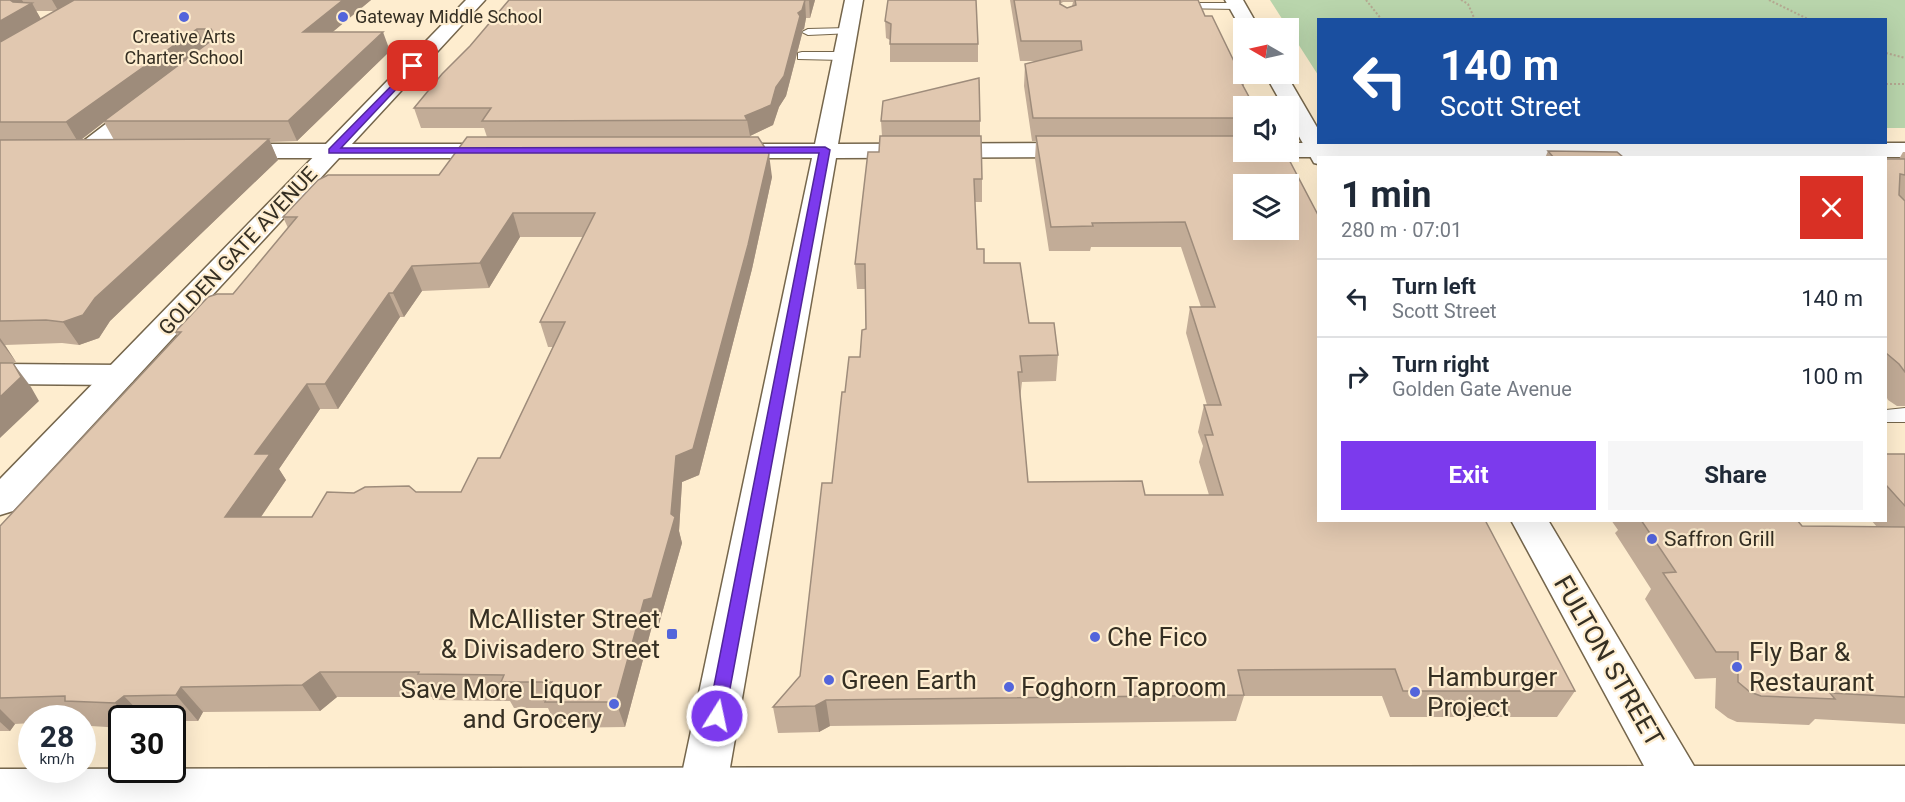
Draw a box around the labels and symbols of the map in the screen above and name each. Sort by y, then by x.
place label: Gateway Middle School [355,6,542,27]
marker: Creative Arts Charter School [177,10,191,24]
marker: Gateway Middle School [336,10,350,24]
north arrow [1233,18,1299,84]
place label: Creative Arts Charter School [125,26,243,68]
pin [387,40,438,91]
street label: GOLDEN GATE AVENUE [154,162,322,340]
place label: Saffron Grill [1664,527,1775,551]
marker: Saffron Grill [1645,532,1659,546]
street label: FULTON STREET [1548,570,1670,752]
place label: McAllister Street & Divisadero Street [441,604,660,664]
place label: Che Fico [1107,622,1208,652]
marker: McAllister Street & Divisadero Street [665,627,679,641]
marker: Che Fico [1088,630,1102,644]
place label: Fly Bar & Restaurant [1749,637,1875,697]
marker: Fly Bar & Restaurant [1730,660,1744,674]
place label: Hamburger Project [1427,662,1557,722]
place label: Green Earth [841,665,977,695]
place label: Foghorn Taproom [1021,672,1227,702]
marker: Green Earth [822,673,836,687]
place label: Save More Liquor and Grocery [401,674,602,734]
marker: Foghorn Taproom [1002,680,1016,694]
position arrow [685,684,749,748]
marker: Hamburger Project [1408,685,1422,699]
marker: Save More Liquor and Grocery [607,697,621,711]
speed limit sign: 30 [108,705,186,783]

